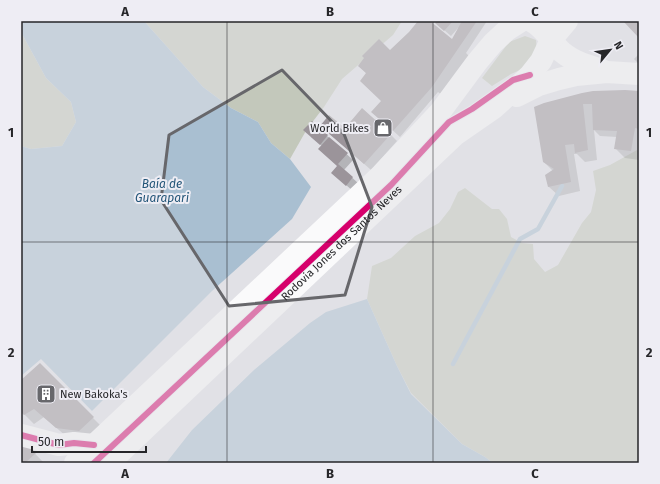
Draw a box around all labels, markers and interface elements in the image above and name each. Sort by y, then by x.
text: A [120,4,129,19]
text: B [326,4,334,19]
text: C [531,4,539,19]
north arrow [590,30,630,70]
text: N [611,39,626,52]
shop icon: World Bikes [372,117,394,139]
place label: World Bikes [310,122,369,135]
text: 1 [8,125,14,140]
text: 1 [646,125,652,140]
water label: Baía de Guarapari [135,177,190,205]
street label: Rodovia Jones dos Santos Neves [279,183,405,303]
text: 2 [8,345,15,360]
text: 2 [646,345,653,360]
building icon: New Bakoka's [35,383,57,405]
place label: New Bakoka's [60,388,128,401]
scale bar [32,428,146,454]
text: 50 m [38,435,64,449]
text: A [120,466,129,481]
text: B [326,466,334,481]
text: C [531,466,539,481]

